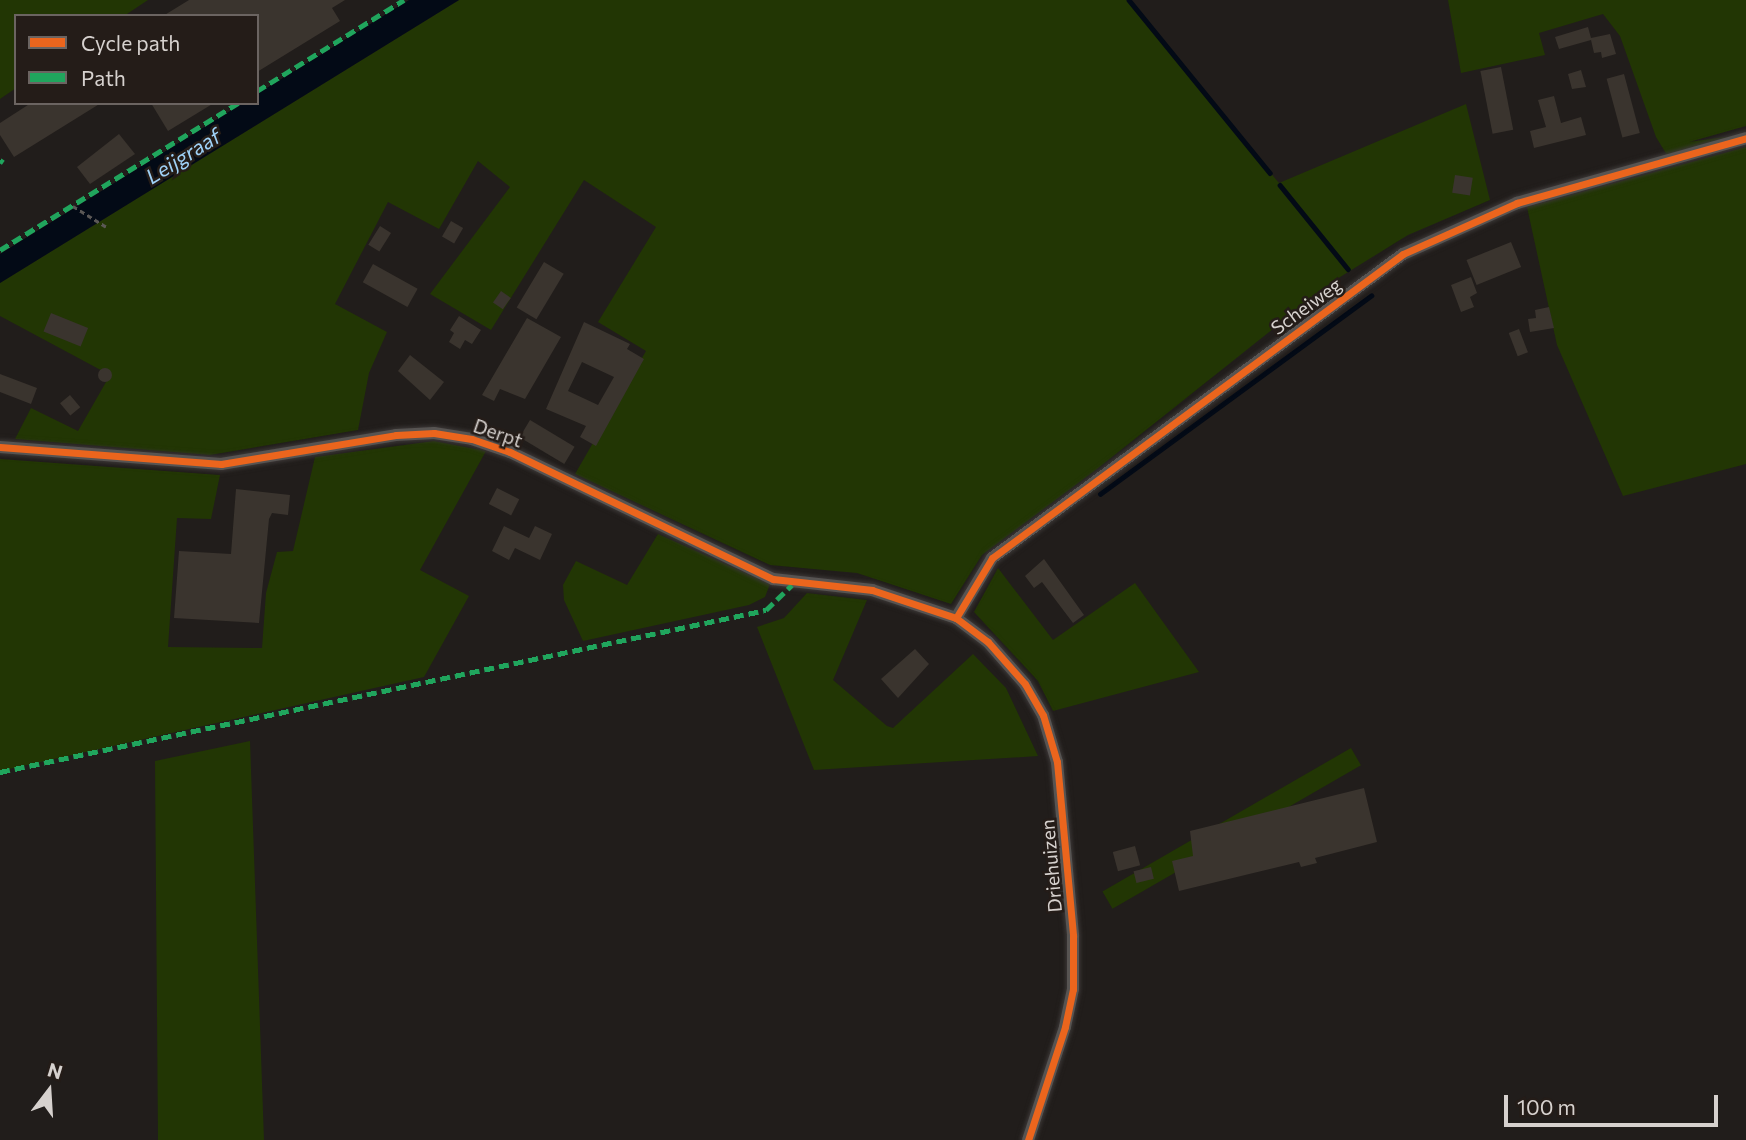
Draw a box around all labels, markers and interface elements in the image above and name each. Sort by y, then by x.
legend [14,14,259,105]
text: Cycle path [81,30,180,55]
text: Path [81,65,126,90]
water label: Leijgraaf [141,123,225,189]
street label: Scheiweg [1266,273,1346,339]
street label: Derpt [470,414,526,452]
street label: Driehuizen [1036,819,1066,913]
north arrow [14,1056,84,1126]
text: N [45,1057,65,1084]
scale bar [1508,1080,1722,1124]
text: 100 m [1517,1094,1576,1119]

